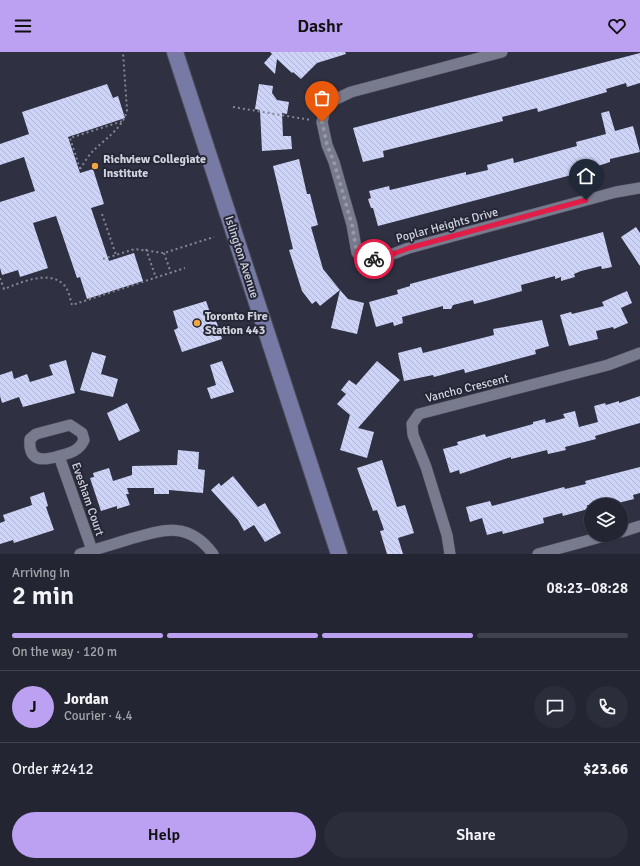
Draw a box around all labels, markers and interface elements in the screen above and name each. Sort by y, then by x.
icon: menu [12,15,34,37]
text: Dashr [297,15,343,37]
icon: heart [606,15,628,37]
pin [305,81,339,122]
icon: bag [311,87,333,109]
place label: Richview Collegiate Institute [103,152,206,181]
pin [569,159,603,200]
marker: Richview Collegiate Institute [90,161,100,171]
icon: home [575,165,597,187]
street label: Poplar Heights Drive [395,205,500,246]
street label: Islington Avenue [221,214,262,300]
courier [354,239,394,279]
icon: bike [363,248,385,270]
place label: Toronto Fire Station 443 [205,309,268,338]
marker: Toronto Fire Station 443 [192,318,202,328]
street label: Vancho Crescent [424,371,510,406]
street label: Evesham Court [68,460,107,538]
map controls [584,498,628,542]
button: layers [584,498,628,542]
text: Arriving in [12,565,70,581]
text: 08:23–08:28 [547,579,628,597]
text: 2 min [12,580,74,612]
text: On the way · 120 m [12,644,117,660]
button: chat [534,686,576,728]
button: phone [586,686,628,728]
text: Jordan [64,690,109,708]
text: J [29,698,37,716]
text: Courier · 4.4 [64,708,133,724]
text: Order #2412 [12,760,94,778]
text: $23.66 [583,760,628,778]
button: Help [12,812,316,858]
button: Share [324,812,628,858]

